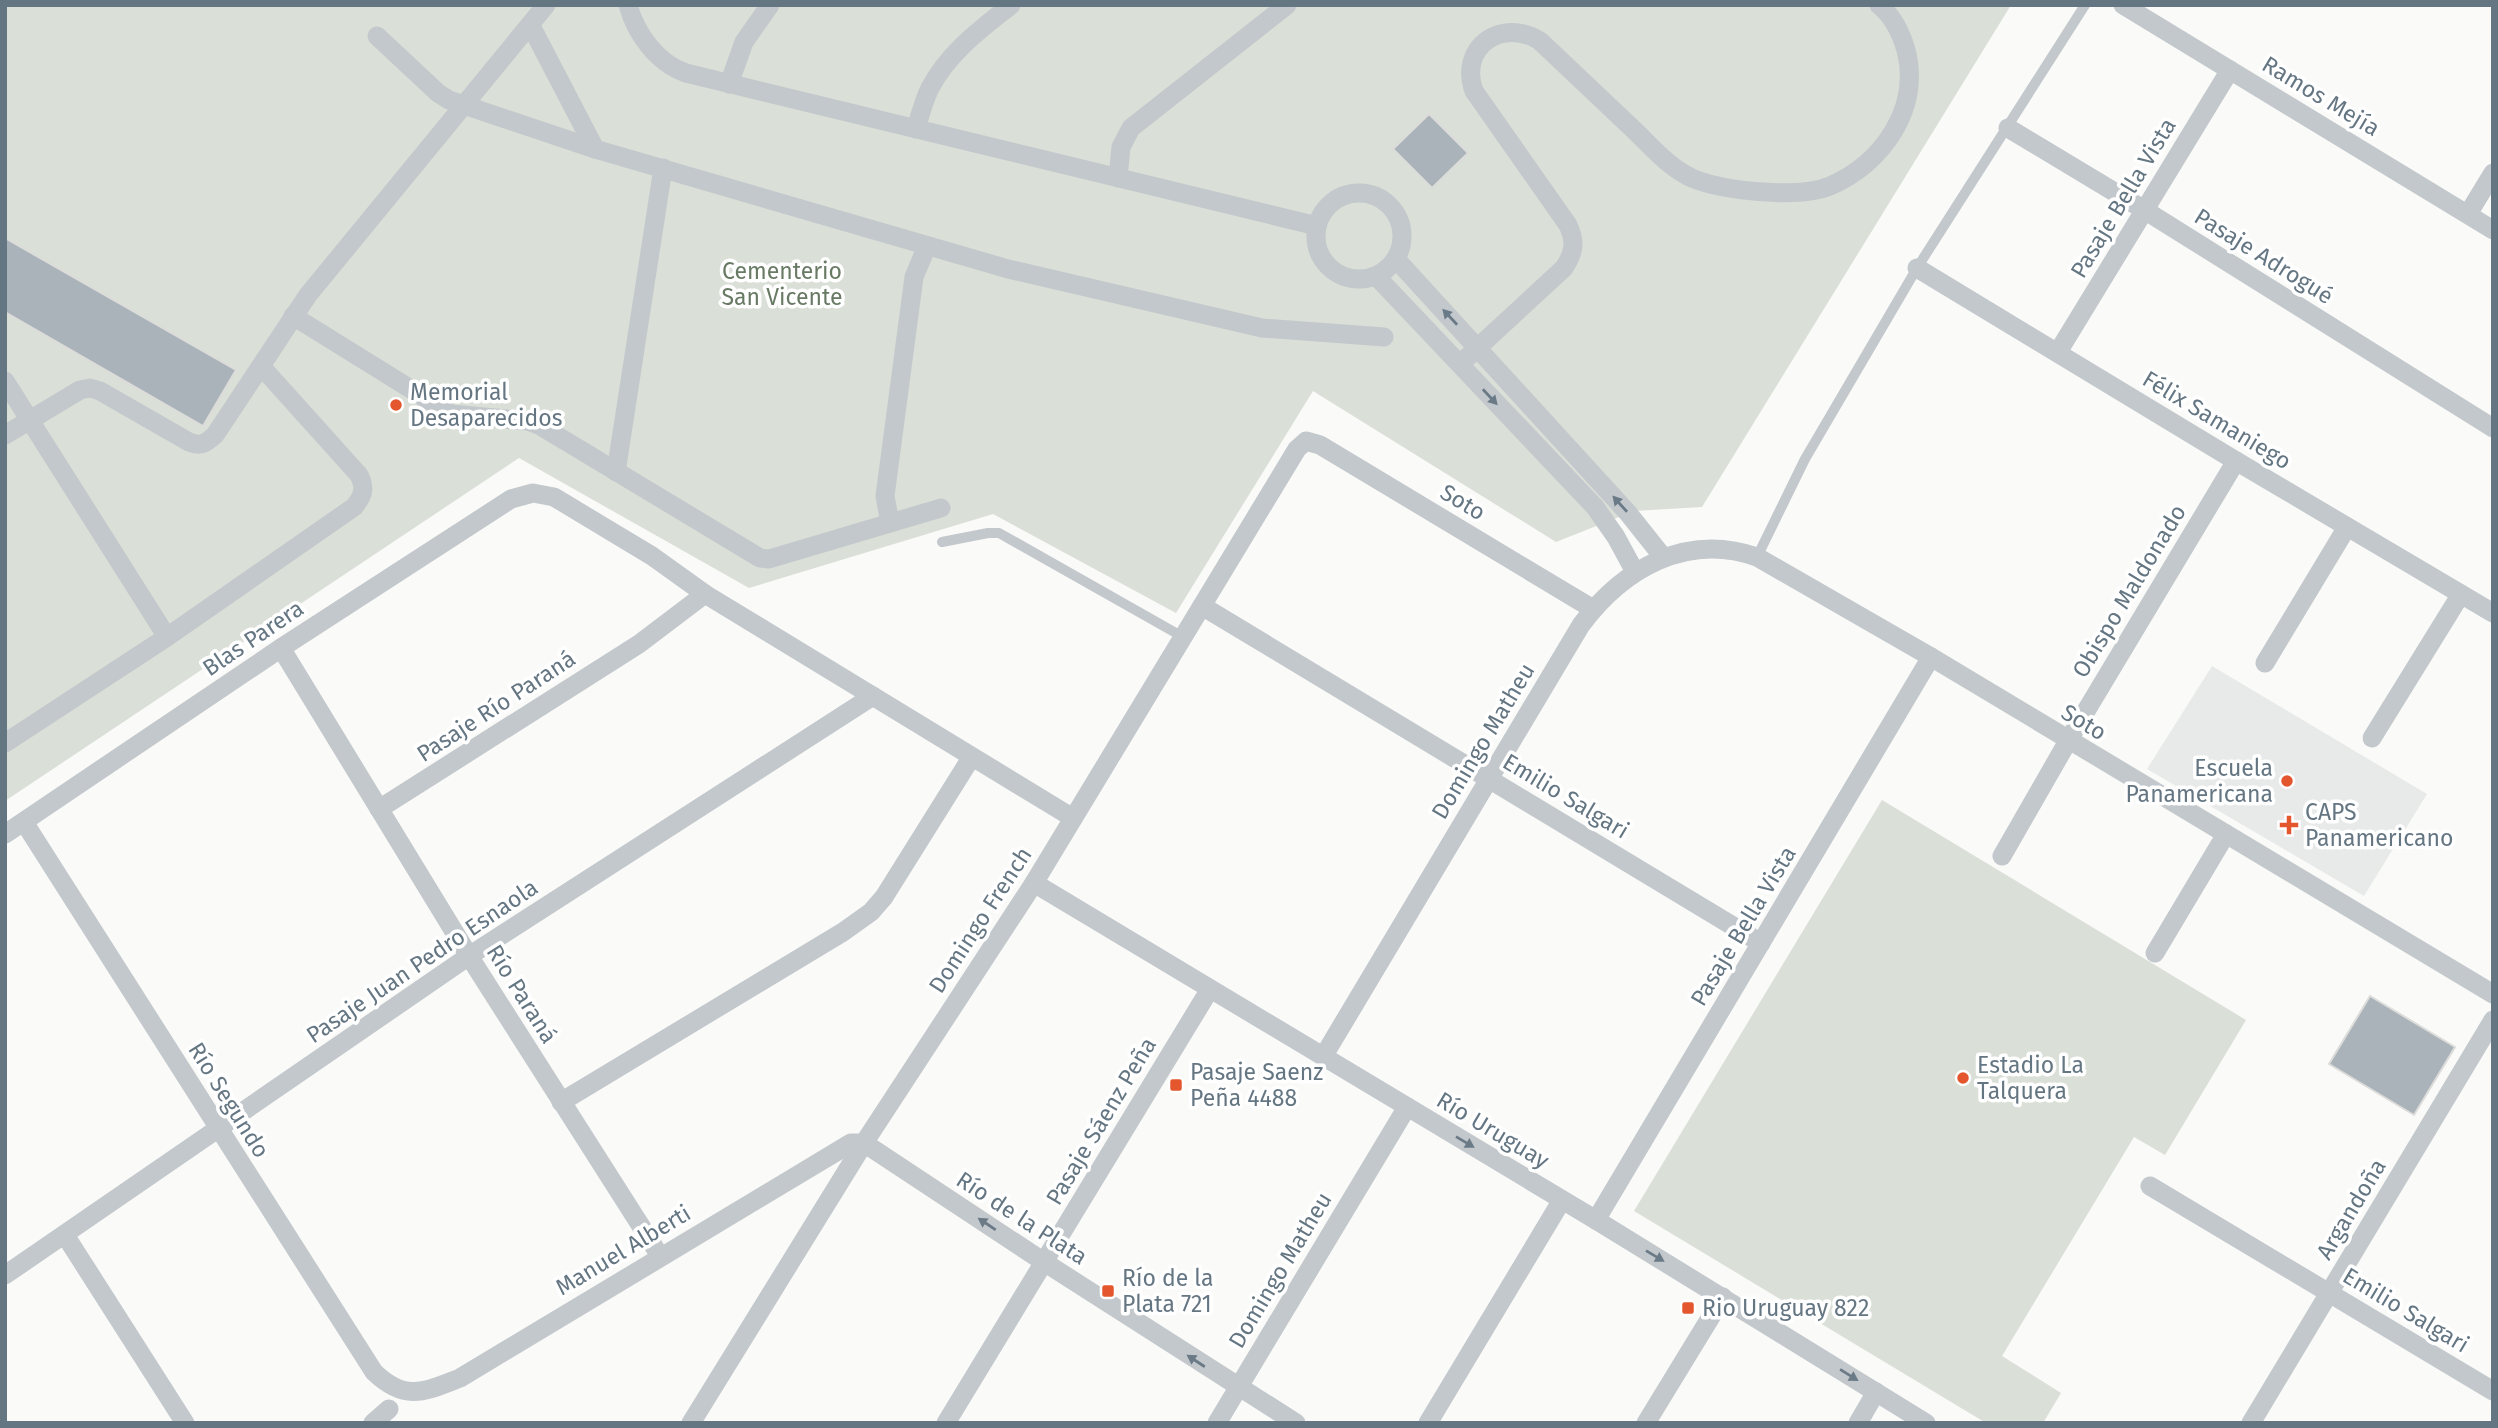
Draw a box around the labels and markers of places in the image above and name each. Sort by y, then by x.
place label: Memorial Desaparecidos [410,378,562,432]
marker: Memorial Desaparecidos [388,397,404,413]
place label: Escuela Panamericana [2126,754,2273,808]
marker: Escuela Panamericana [2279,773,2295,789]
place label: CAPS Panamericano [2305,798,2453,852]
marker: CAPS Panamericano [2279,815,2299,835]
place label: Estadio La Talquera [1977,1051,2084,1105]
place label: Pasaje Saenz Peña 4488 [1190,1058,1323,1112]
marker: Estadio La Talquera [1955,1070,1971,1086]
marker: Pasaje Saenz Peña 4488 [1168,1077,1184,1093]
place label: Río de la Plata 721 [1122,1264,1213,1318]
marker: Río de la Plata 721 [1100,1283,1116,1299]
place label: Rio Uruguay 822 [1702,1294,1869,1322]
marker: Rio Uruguay 822 [1680,1300,1696,1316]

